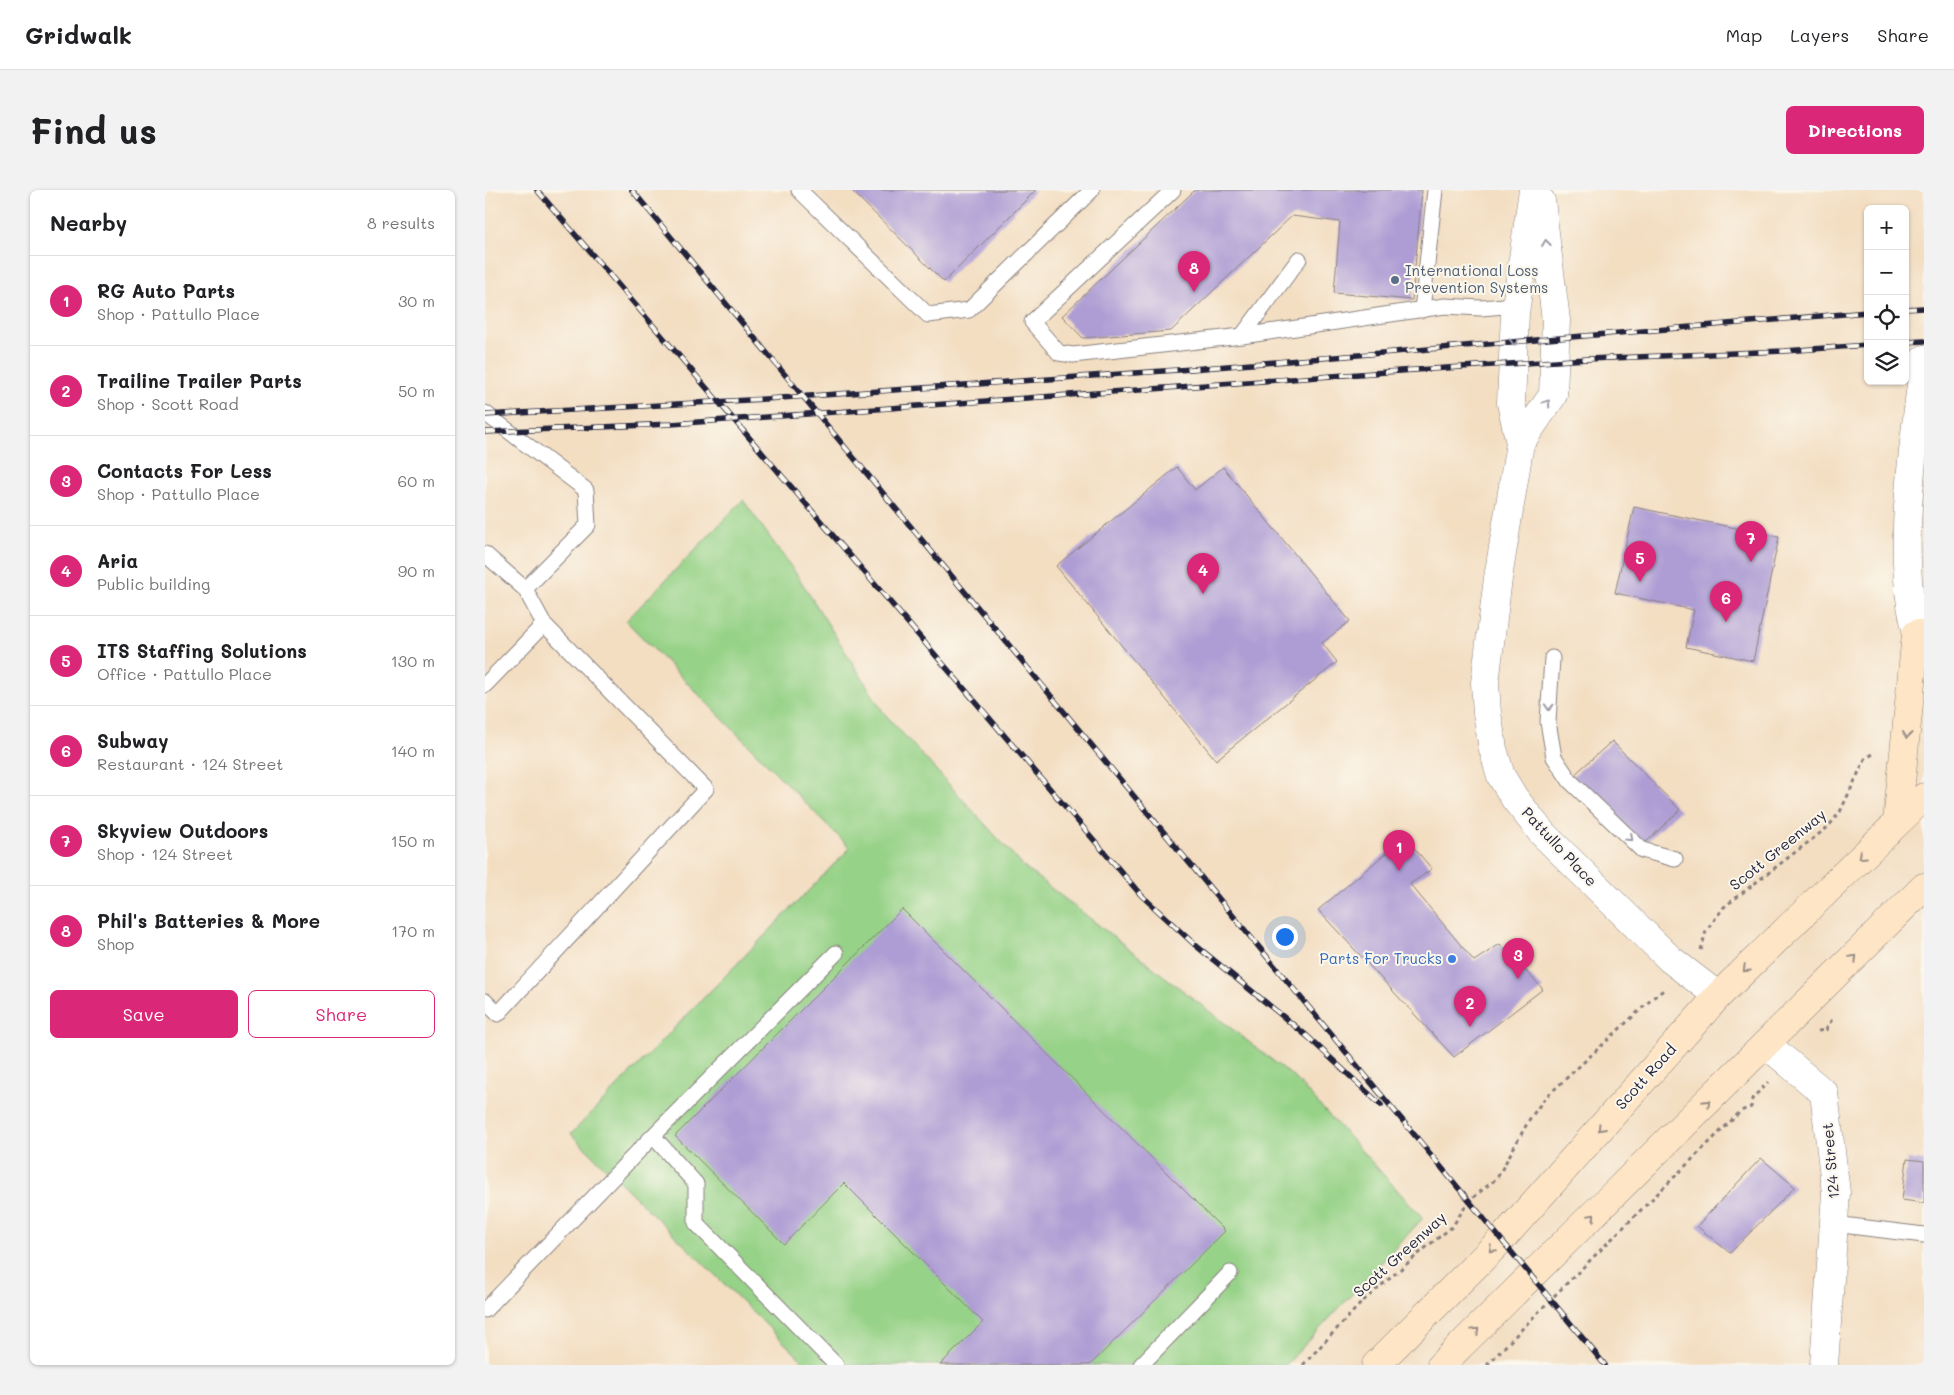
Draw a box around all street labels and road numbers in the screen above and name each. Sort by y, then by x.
street label: Pattullo Place [1518,802,1602,890]
street label: Scott Greenway [1725,804,1830,894]
street label: Scott Road [1611,1039,1680,1113]
street label: 124 Street [1817,1122,1843,1200]
street label: Scott Greenway [1349,1207,1450,1301]

